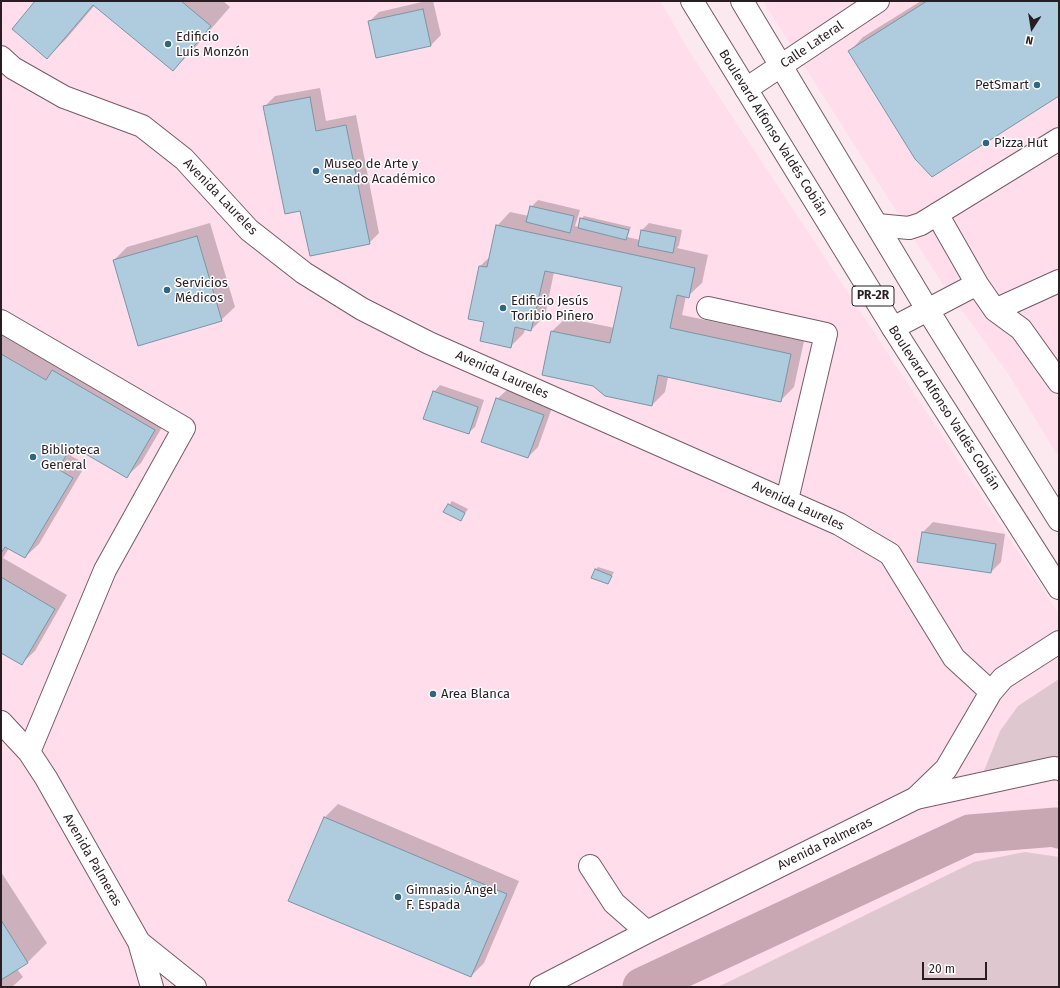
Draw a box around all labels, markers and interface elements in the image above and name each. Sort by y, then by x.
north arrow [1012,8,1052,48]
street label: Calle Lateral [778,18,846,72]
place label: Edificio Luis Monzón [176,29,249,60]
text: N [1024,33,1034,47]
marker: Edificio Luis Monzón [163,39,173,49]
street label: Boulevard Alfonso Valdés Cobián [715,47,831,219]
place label: PetSmart [975,77,1029,93]
marker: PetSmart [1032,80,1042,90]
place label: Pizza Hut [994,135,1048,151]
marker: Pizza Hut [981,138,991,148]
street label: Avenida Laureles [180,156,260,238]
place label: Museo de Arte y Senado Académico [324,156,435,187]
marker: Museo de Arte y Senado Académico [311,166,321,176]
place label: Servicios Médicos [175,275,228,306]
marker: Servicios Médicos [162,285,172,295]
road number: PR-2R [852,286,894,306]
place label: Edificio Jesús Toribio Piñero [511,293,594,324]
marker: Edificio Jesús Toribio Piñero [498,303,508,313]
street label: Boulevard Alfonso Valdés Cobián [885,323,1003,493]
street label: Avenida Laureles [453,348,551,402]
place label: Biblioteca General [41,442,100,473]
marker: Biblioteca General [28,452,38,462]
street label: Avenida Laureles [749,478,847,534]
place label: Area Blanca [441,686,510,702]
marker: Area Blanca [428,689,438,699]
street label: Avenida Palmeras [59,811,125,909]
street label: Avenida Palmeras [775,814,875,874]
place label: Gimnasio Ángel F. Espada [406,882,497,913]
marker: Gimnasio Ángel F. Espada [393,892,403,902]
scale bar [924,954,989,980]
text: 20 m [929,962,955,976]

